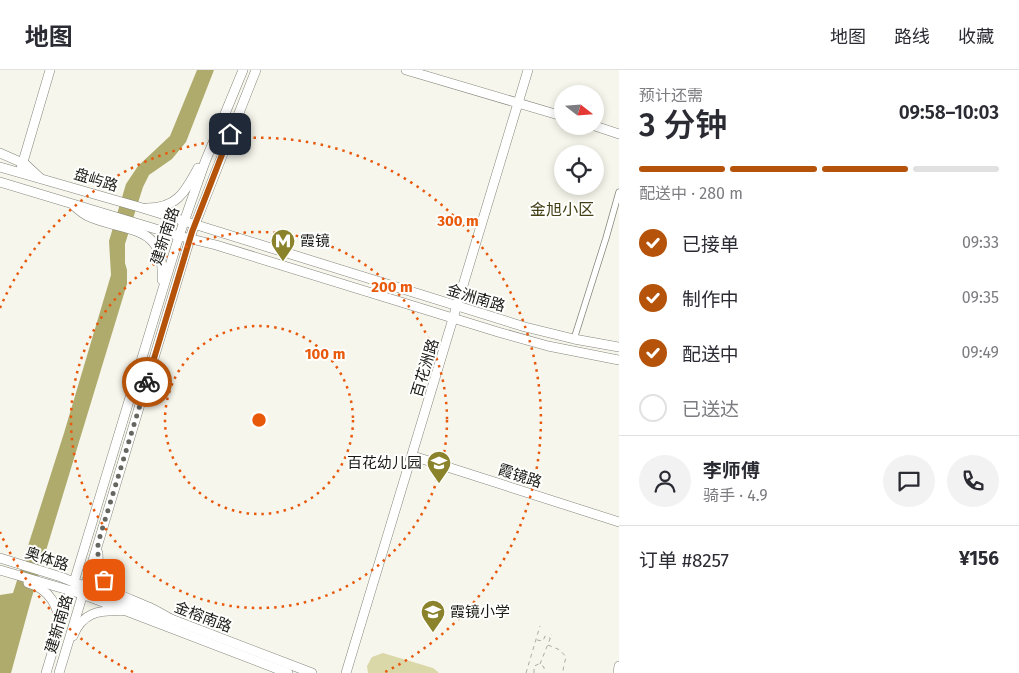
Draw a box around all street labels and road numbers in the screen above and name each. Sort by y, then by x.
street label: 盘屿路 [72,165,120,195]
street label: 建新南路 [147,205,183,267]
street label: 金洲南路 [445,281,507,315]
street label: 百花洲路 [408,337,442,399]
street label: 霞镜路 [496,460,544,492]
street label: 奥体路 [23,543,71,575]
street label: 建新南路 [42,593,76,655]
street label: 金榕南路 [172,598,234,636]

